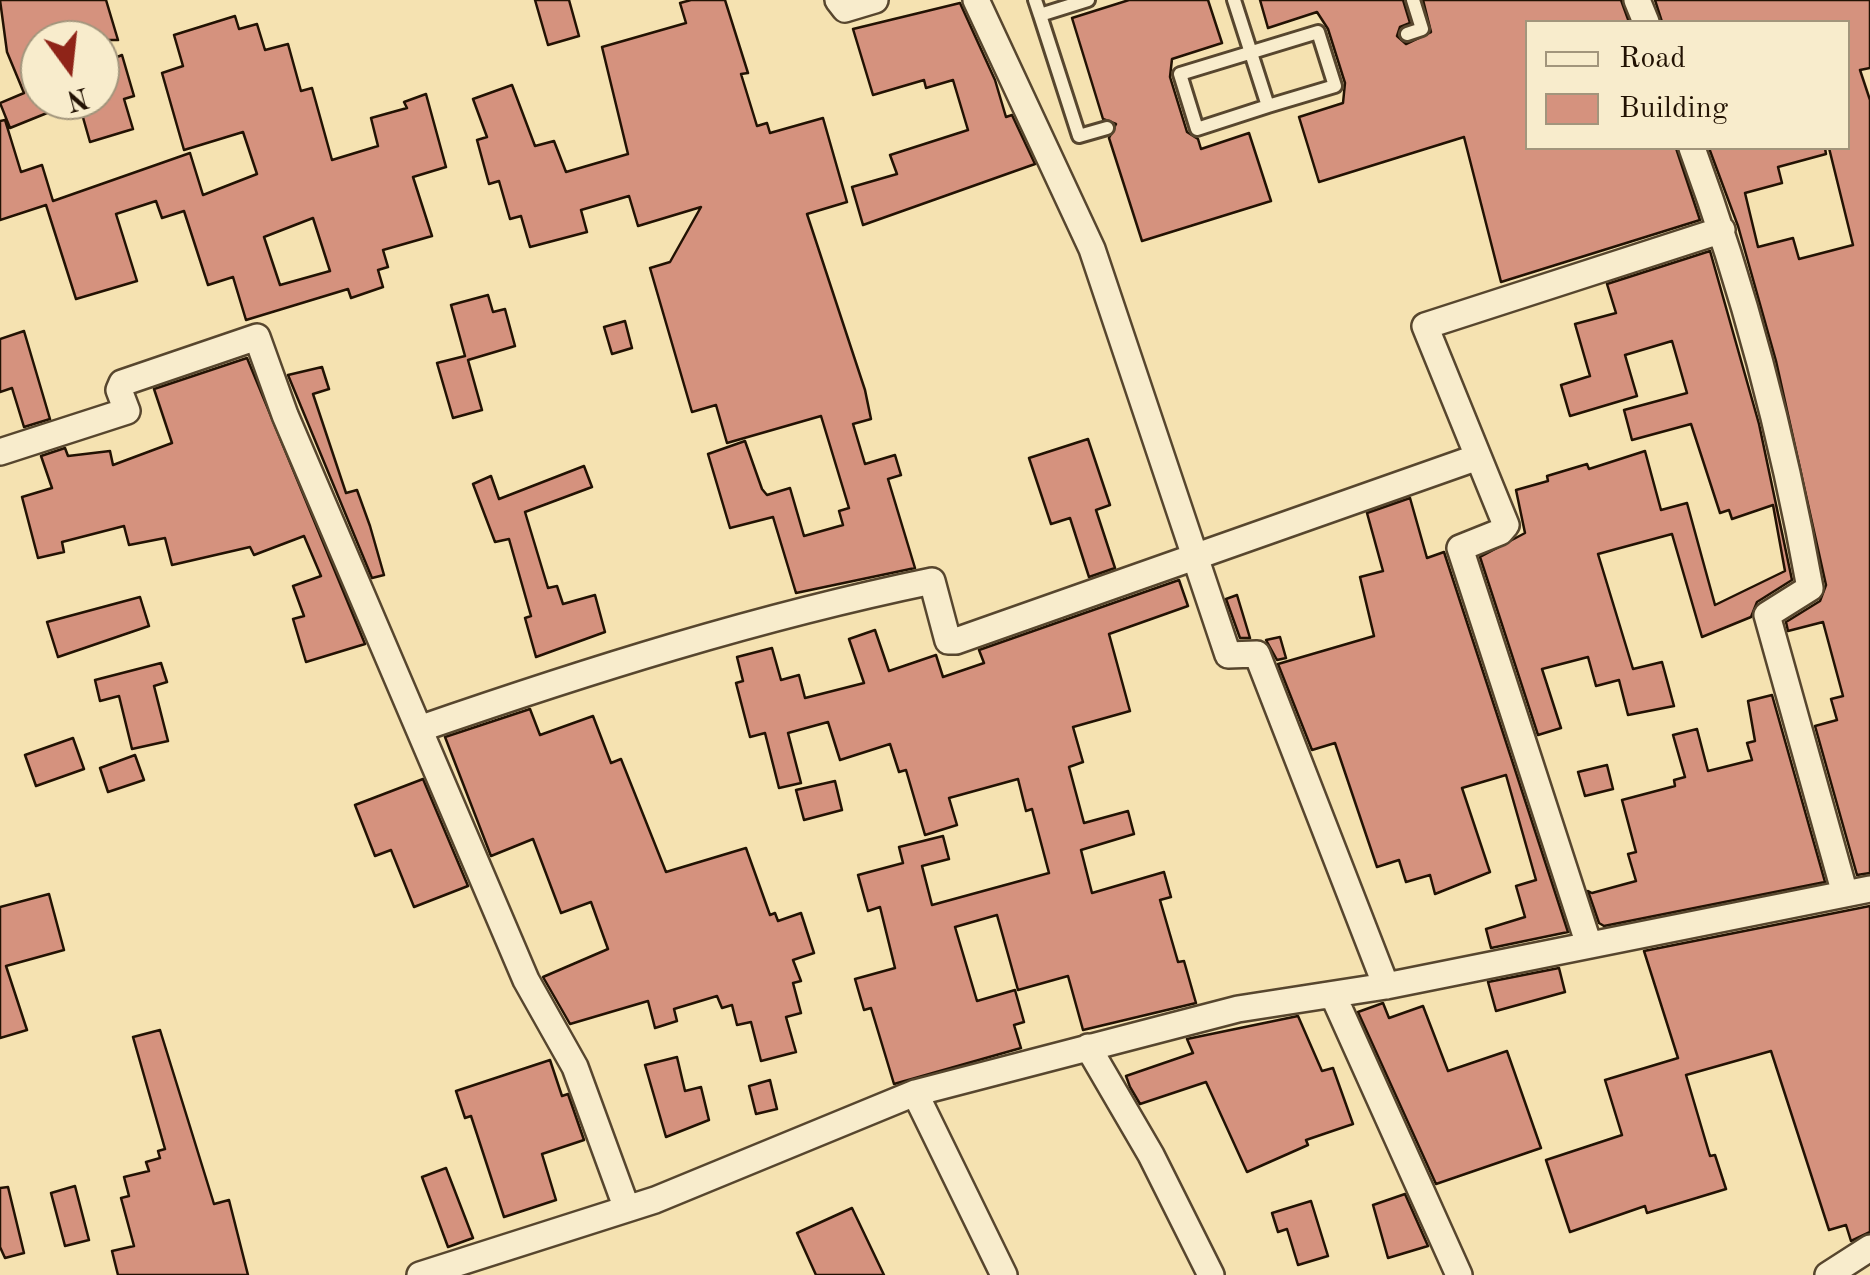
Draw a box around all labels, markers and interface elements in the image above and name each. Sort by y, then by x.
north arrow [20,20,120,120]
legend [1525,20,1850,150]
text: Road [1619,44,1686,74]
text: N [63,81,91,113]
text: Building [1619,94,1728,124]

